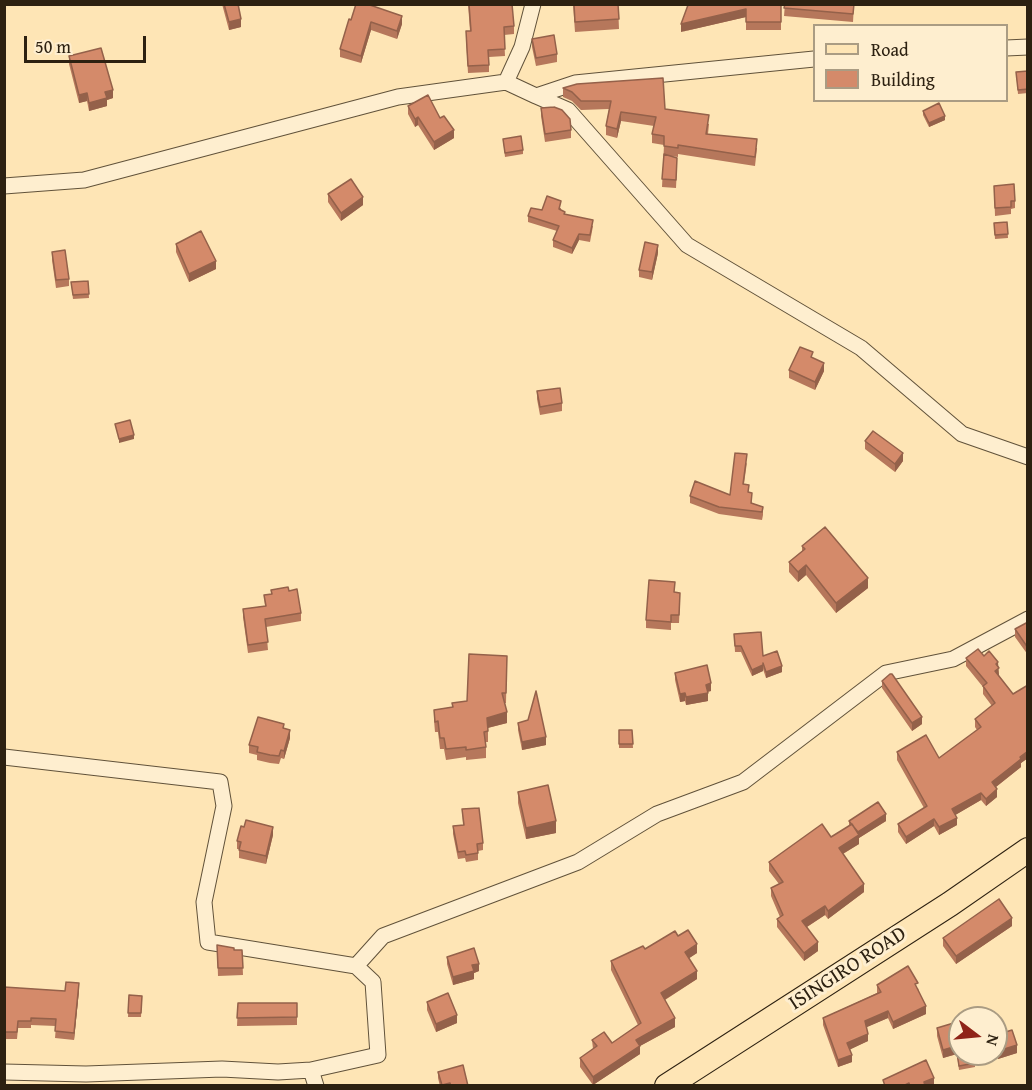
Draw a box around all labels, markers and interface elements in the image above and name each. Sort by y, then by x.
scale bar [27,24,148,62]
legend [813,24,1008,102]
text: 50 m [35,33,71,60]
text: Road [871,36,909,63]
text: Building [871,66,935,93]
street label: ISINGIRO ROAD [785,922,911,1016]
north arrow [948,1006,1008,1066]
text: N [980,1032,1006,1049]

